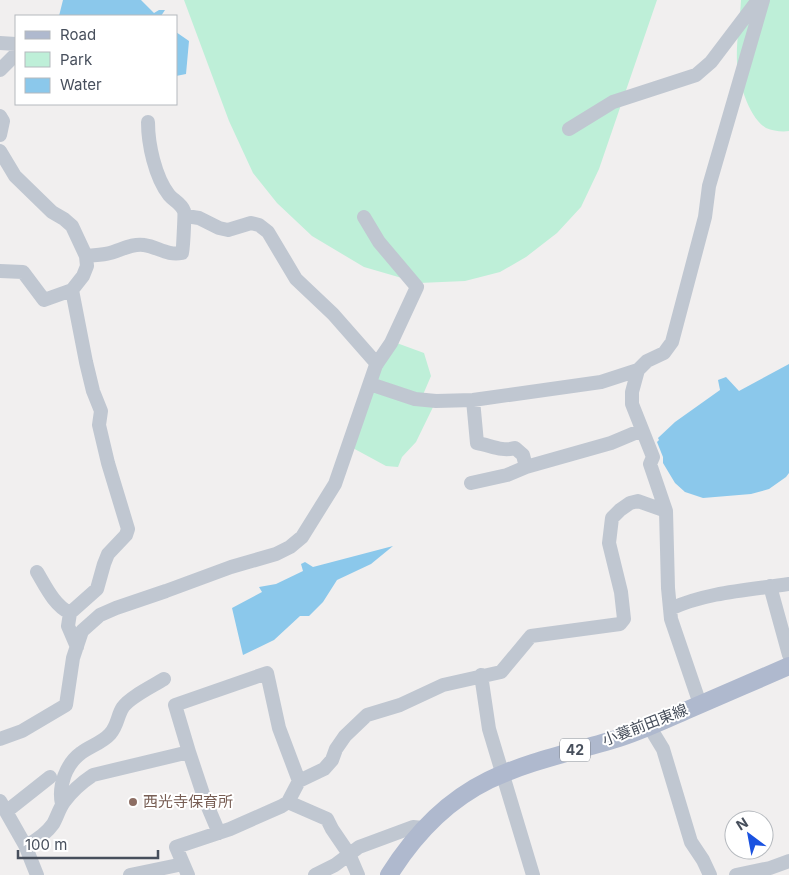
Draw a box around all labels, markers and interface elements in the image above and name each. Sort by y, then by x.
legend [15,15,178,105]
text: Road [60,25,96,44]
text: Park [60,50,93,69]
text: Water [60,75,102,94]
street label: 小蓑前田東線 [599,700,690,750]
road number: 42 [560,738,590,762]
place label: 西光寺保育所 [143,792,233,811]
marker: 西光寺保育所 [127,796,139,808]
north arrow [724,810,774,860]
text: N [733,814,751,834]
scale bar [18,828,158,860]
text: 100 m [25,835,67,854]

